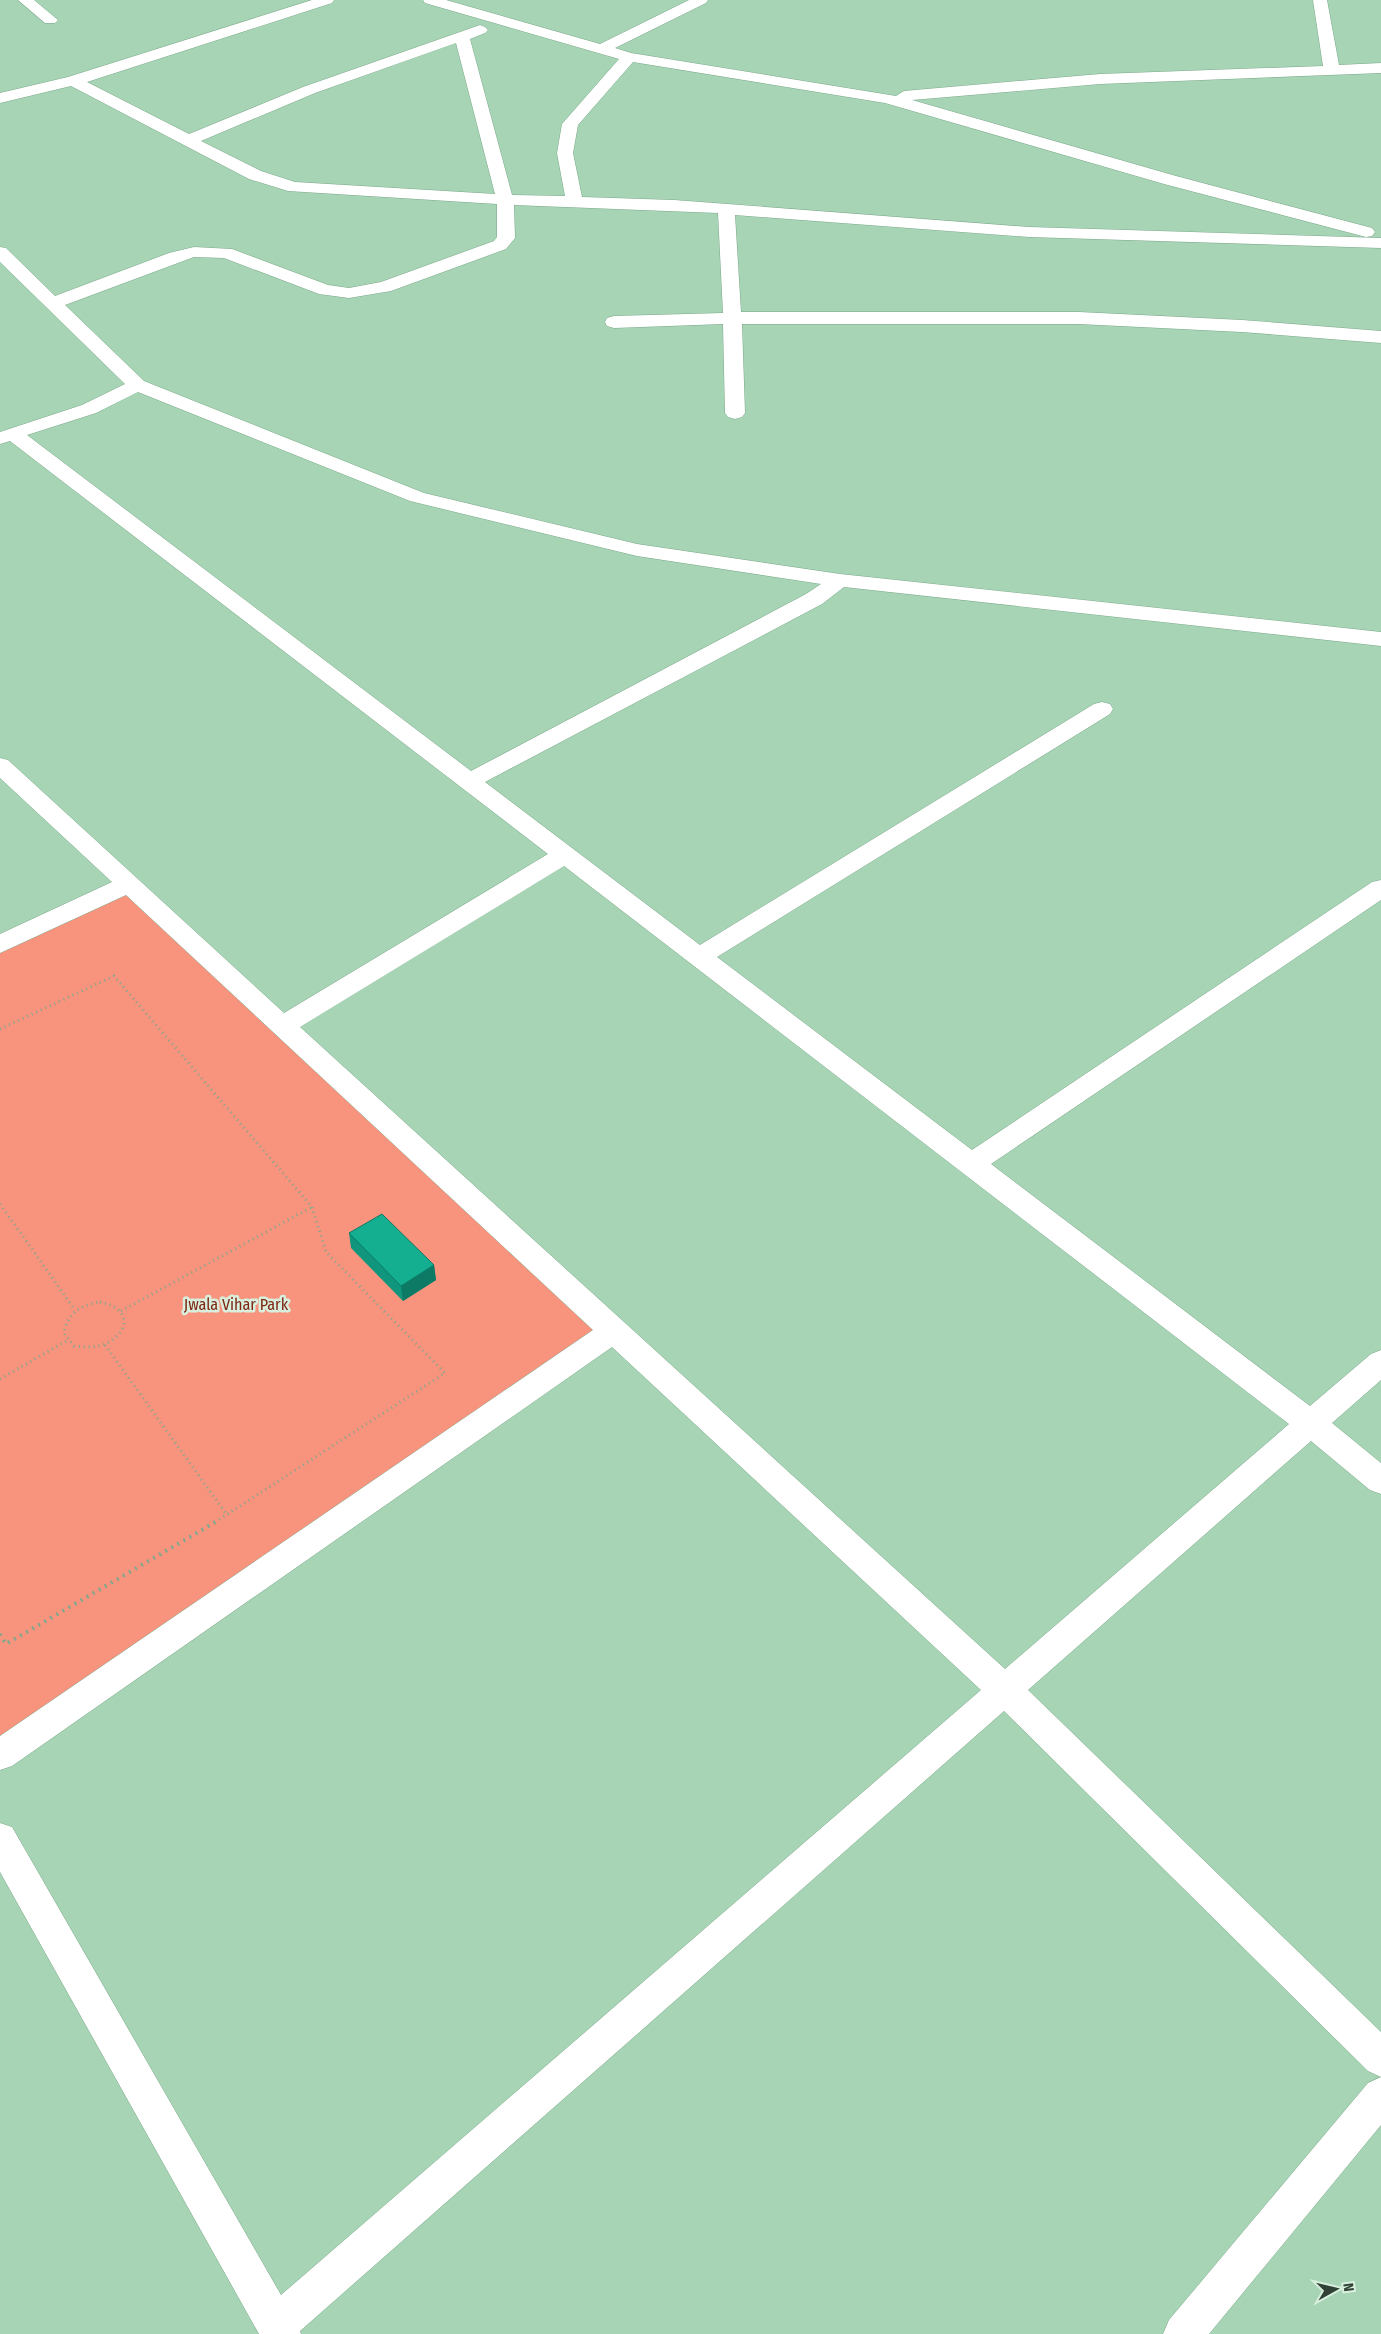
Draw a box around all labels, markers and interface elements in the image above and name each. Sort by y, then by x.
park label: Jwala Vihar Park [184,1295,289,1314]
north arrow [1311,2264,1361,2314]
text: N [1339,2282,1357,2293]

